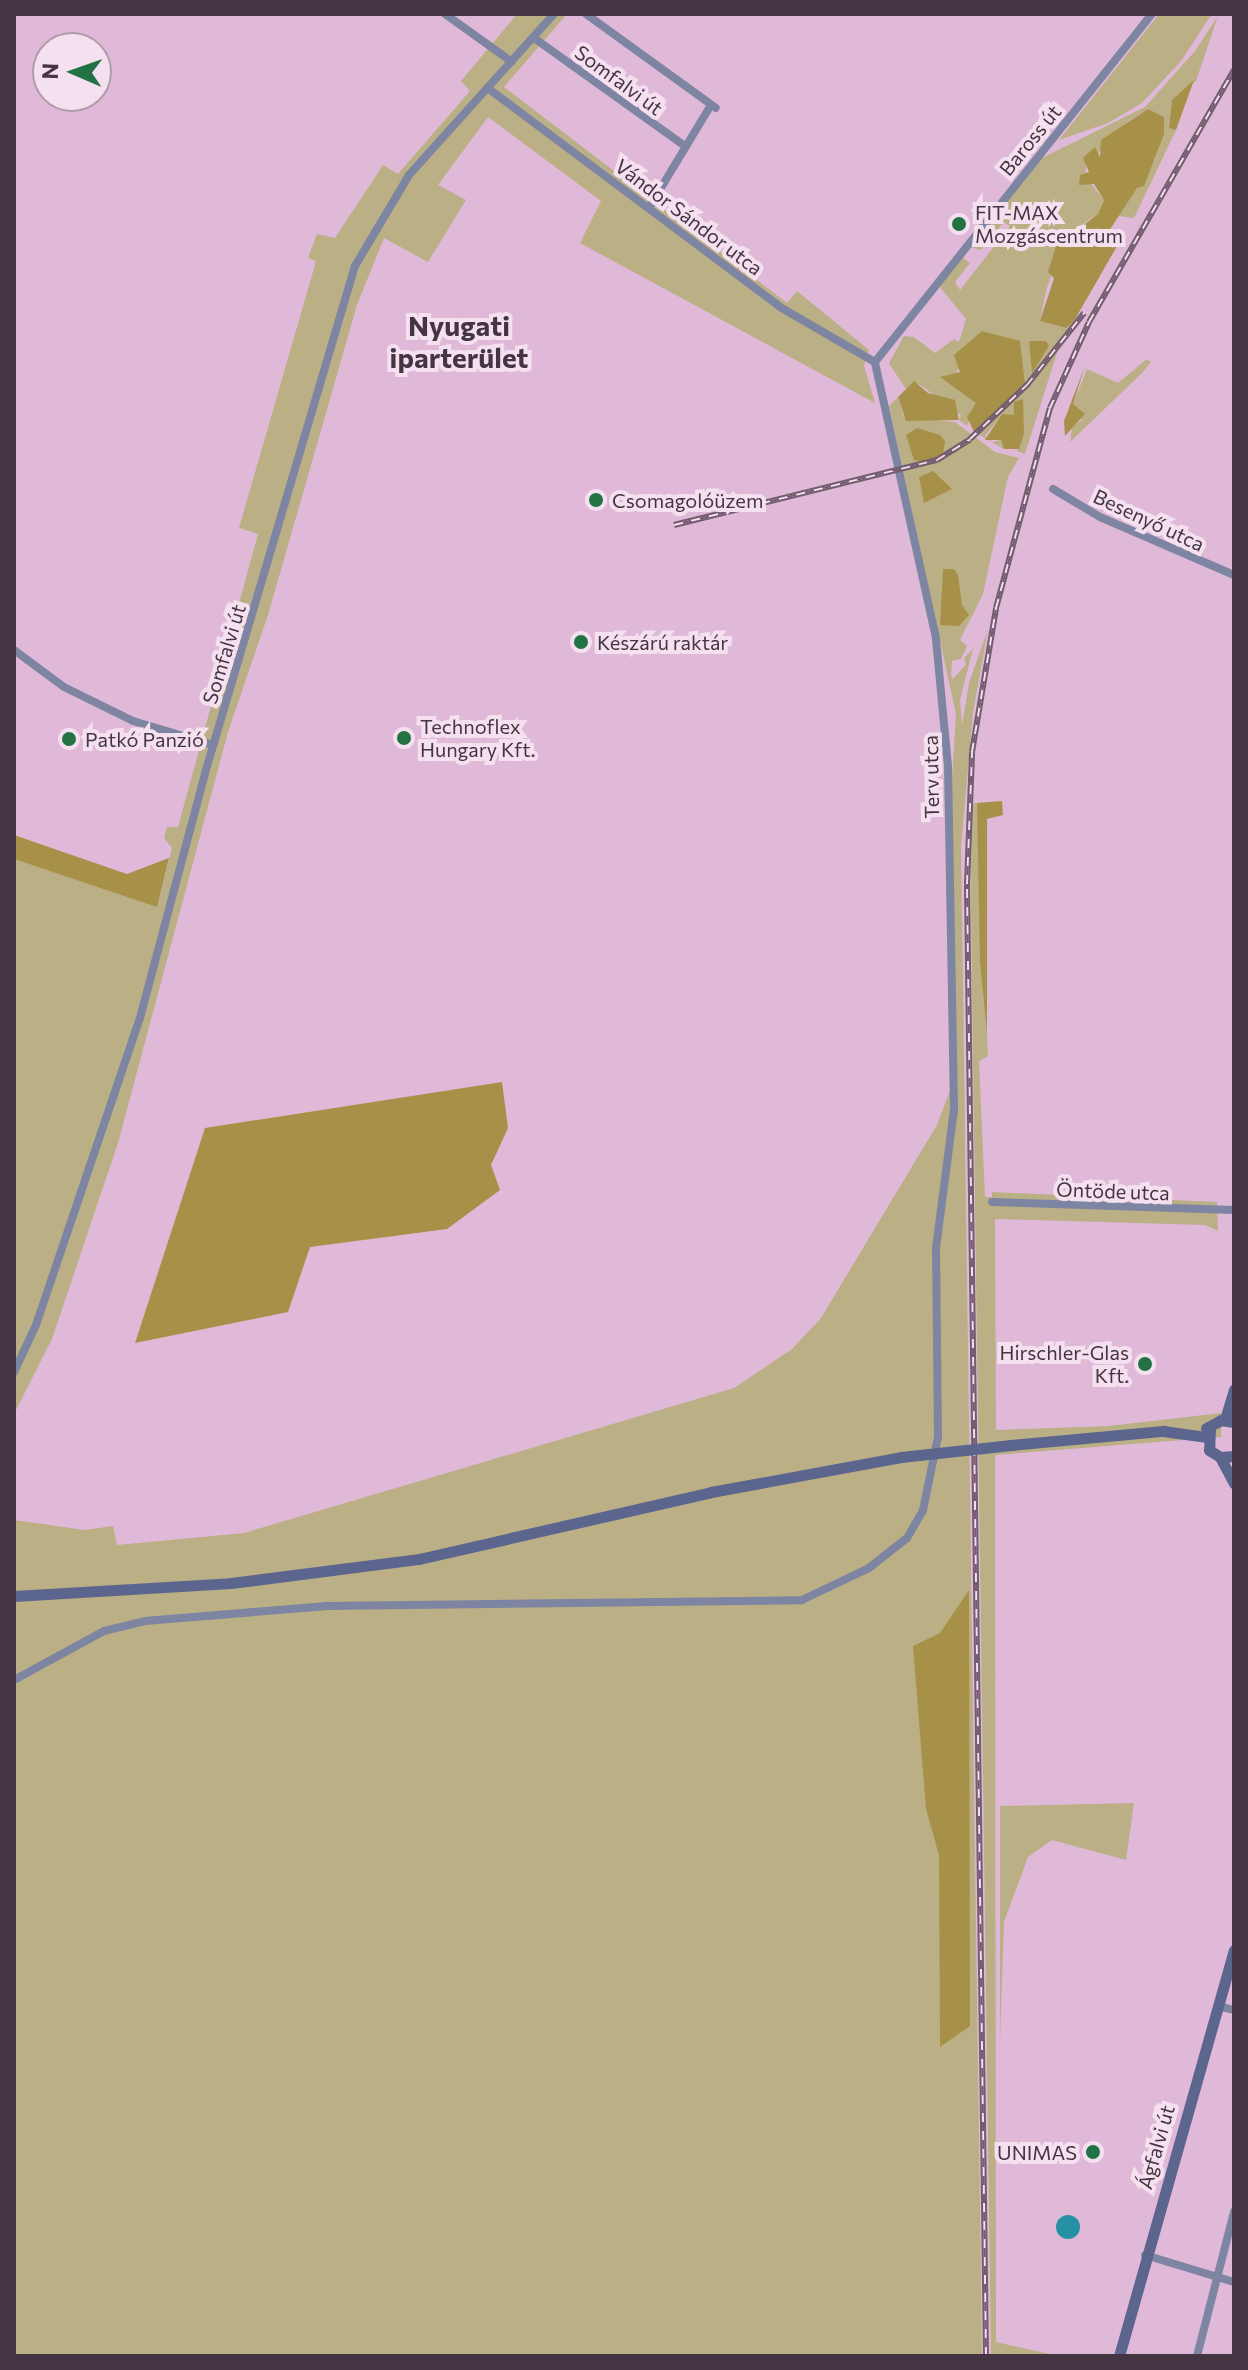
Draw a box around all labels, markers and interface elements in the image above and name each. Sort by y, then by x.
north arrow [32,32,112,112]
street label: Somfalvi út [570,40,668,120]
text: N [36,62,63,80]
street label: Baross út [994,100,1066,180]
street label: Vándor Sándor utca [611,154,767,280]
place label: FIT-MAX Mozgáscentrum [975,200,1123,247]
marker: FIT-MAX Mozgáscentrum [950,215,968,233]
district label: Nyugati iparterület [390,308,528,374]
street label: Besenyő utca [1090,484,1208,556]
place label: Csomagolóüzem [612,488,763,512]
marker: Csomagolóüzem [587,491,605,509]
street label: Somfalvi út [197,601,251,707]
place label: Készárú raktár [597,630,728,654]
marker: Készárú raktár [572,633,590,651]
place label: Technoflex Hungary Kft. [420,714,535,761]
place label: Patkó Panzió [85,727,204,751]
marker: Technoflex Hungary Kft. [395,729,413,747]
marker: Patkó Panzió [60,730,78,748]
street label: Terv utca [918,735,944,819]
street label: Öntöde utca [1056,1177,1170,1205]
place label: Hirschler-Glas Kft. [999,1340,1129,1387]
marker: Hirschler-Glas Kft. [1136,1355,1154,1373]
street label: Ágfalvi út [1133,2102,1179,2192]
place label: UNIMAS [997,2140,1077,2164]
marker: UNIMAS [1084,2143,1102,2161]

